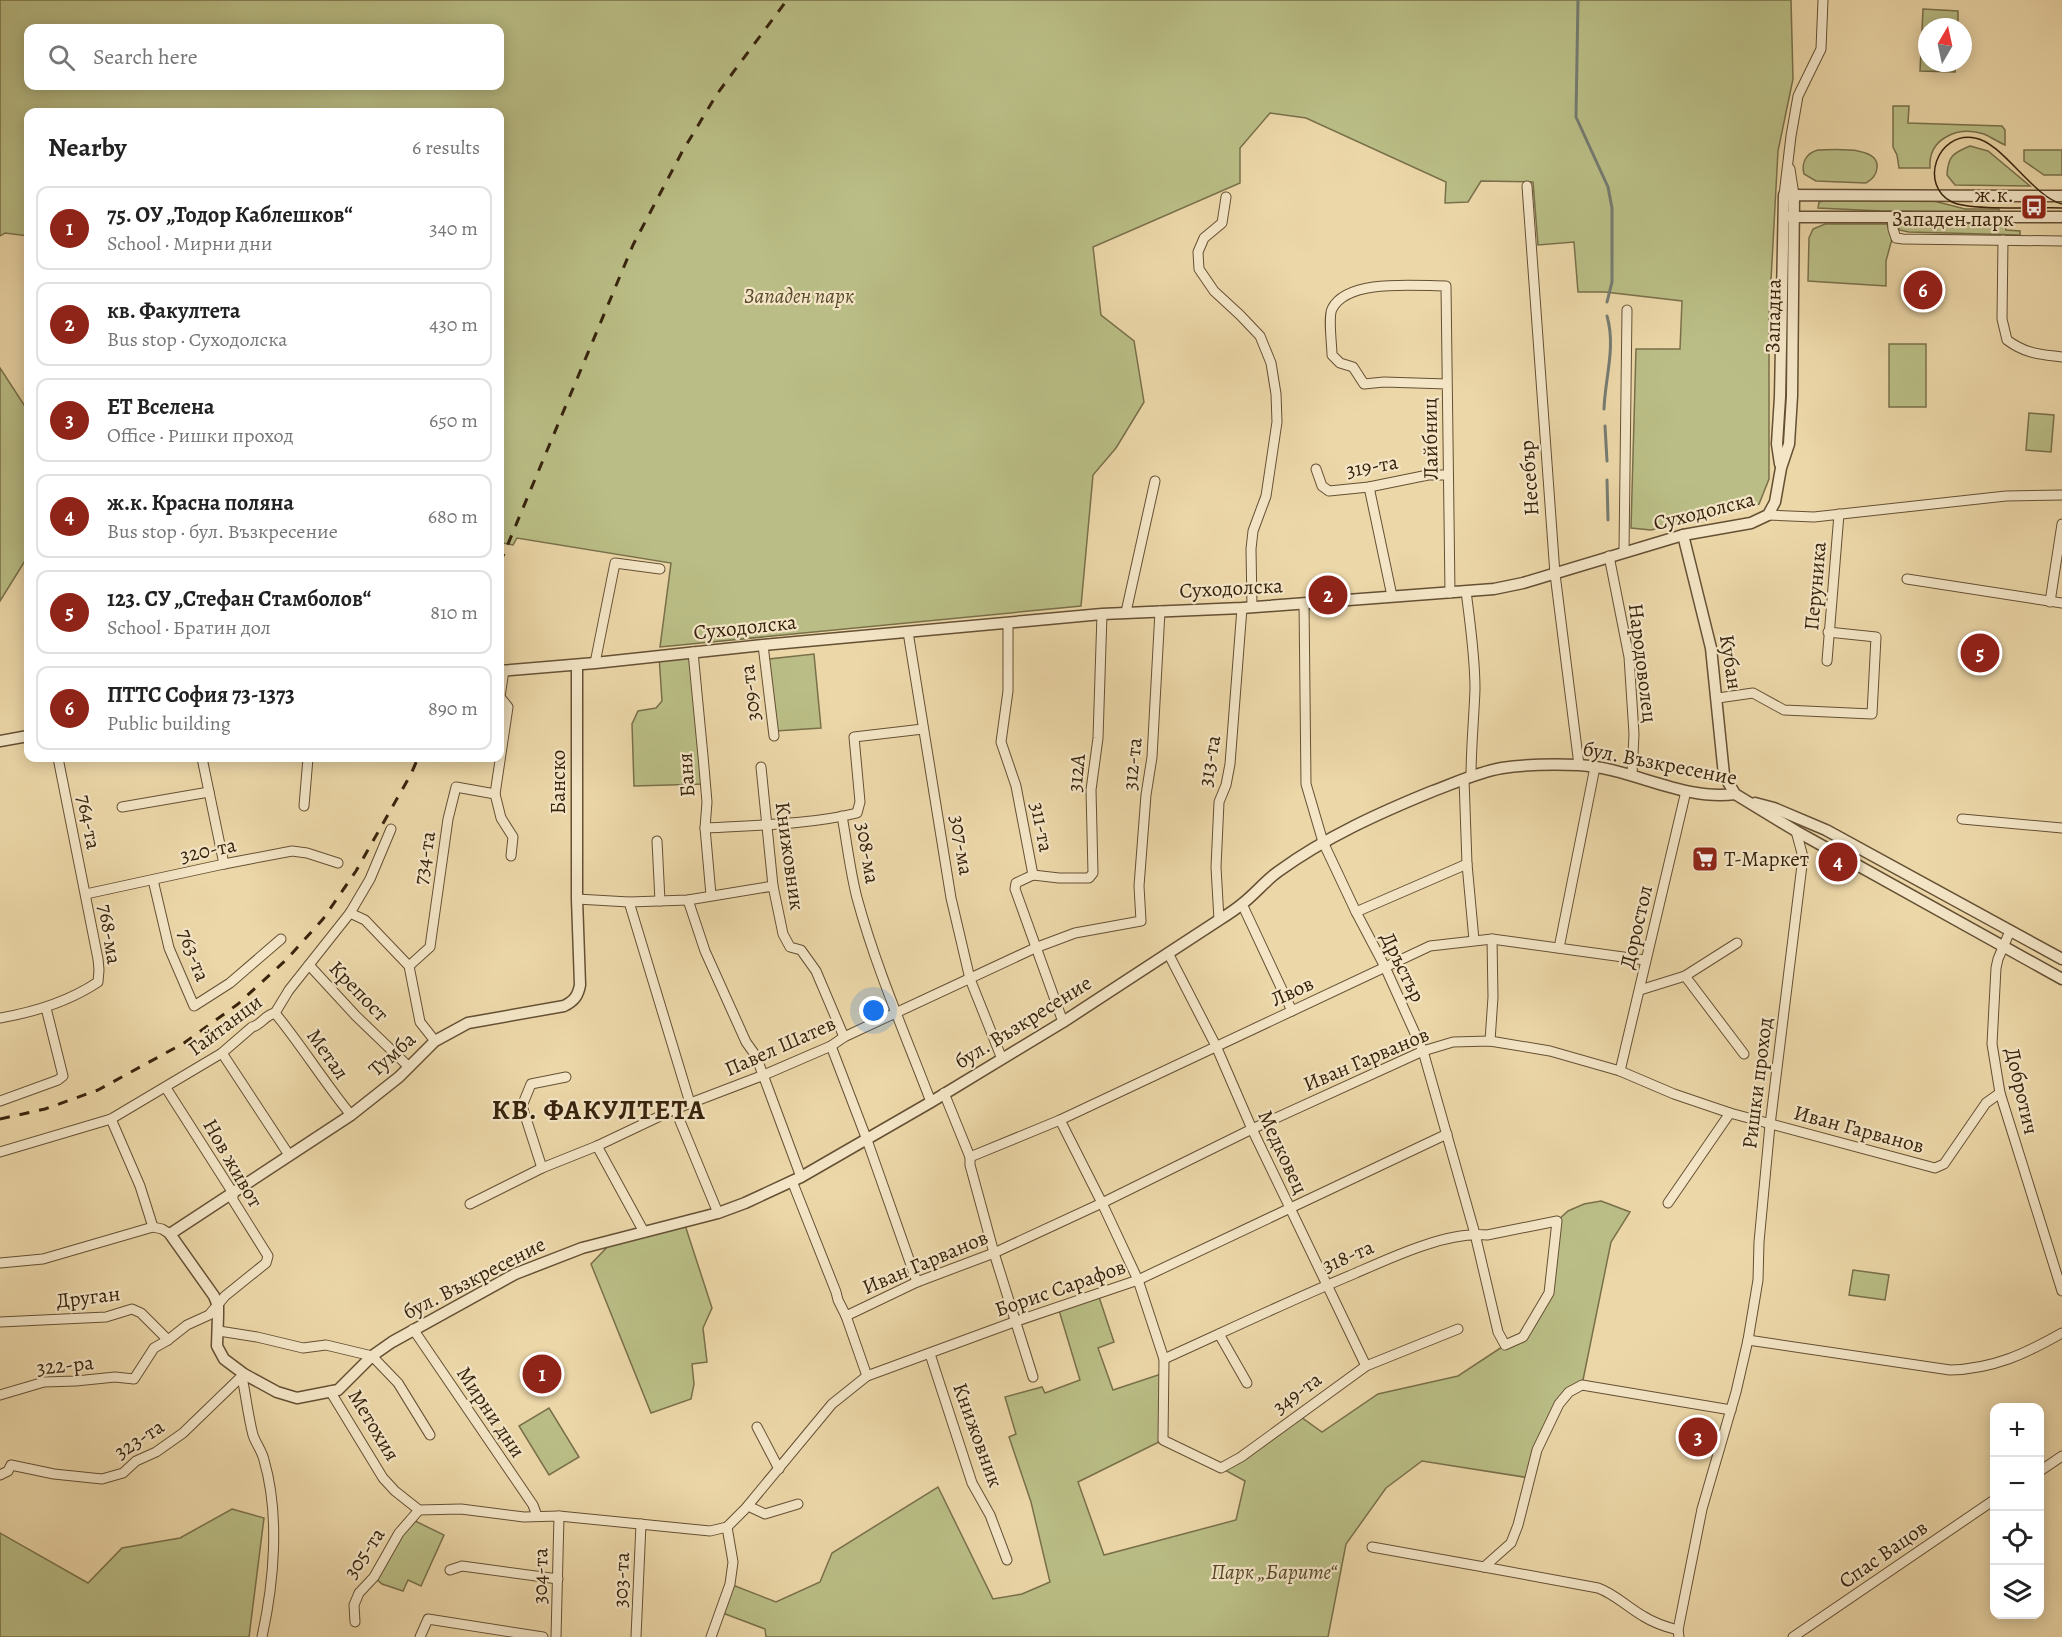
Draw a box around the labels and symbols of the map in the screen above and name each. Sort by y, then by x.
north arrow [1918,18,1972,72]
place label: ж.к. Западен парк [1892,181,2014,233]
bus stop icon: ж.к. Западен парк [2019,192,2049,222]
pin: 6 [1904,268,1942,312]
street label: Западна [1758,278,1788,354]
park label: Западен парк [744,282,854,310]
street label: Лайбниц [1415,398,1445,480]
street label: Несебър [1512,439,1546,517]
street label: 319-та [1344,448,1401,484]
street label: Суходолска [1650,485,1758,537]
street label: Перуника [1797,540,1833,632]
street label: Суходолска [1179,571,1284,605]
pin: 2 [1308,572,1348,618]
street label: Народоволец [1622,602,1664,724]
street label: Суходолска [692,608,798,646]
pin: 5 [1960,630,2000,676]
street label: Кубан [1713,633,1749,691]
street label: 309-та [733,663,767,723]
street label: 313-та [1191,733,1227,789]
street label: бул. Възкресение [1580,734,1740,792]
street label: 312-та [1115,736,1149,792]
street label: Банско [544,750,572,814]
street label: Баня [670,752,702,798]
street label: 312А [1060,752,1092,793]
street label: 764-та [70,792,108,852]
street label: Книжовник [769,800,811,912]
street label: 311-та [1023,800,1061,855]
street label: 307-ма [943,813,981,877]
street label: 308-ма [849,820,887,886]
street label: 734-та [406,829,442,887]
street label: 320-та [177,830,239,870]
pin: 4 [1818,840,1858,884]
supermarket icon: Т-Маркет [1690,844,1720,874]
place label: Т-Маркет [1724,845,1809,873]
street label: Доростол [1613,882,1659,972]
street label: 768-ма [91,902,129,966]
street label: 763-та [171,925,217,986]
street label: Дръстър [1374,927,1432,1007]
street label: Крепост [323,954,395,1028]
street label: бул. Възкресение [949,969,1097,1075]
street label: Лвов [1266,969,1318,1013]
street label: Гайтанци [182,988,268,1062]
your location [859,996,888,1025]
street label: Павел Шатев [720,1009,840,1083]
street label: Ришки проход [1735,1016,1779,1150]
street label: Иван Гарванов [1299,1020,1433,1098]
street label: Метал [300,1023,356,1085]
street label: Тумба [362,1025,422,1083]
street label: Добротич [1998,1045,2046,1137]
district label: КВ. ФАКУЛТЕТА [492,1092,706,1128]
street label: Иван Гарванов [1791,1098,1927,1160]
street label: Медковец [1251,1105,1315,1199]
street label: Нов живот [196,1113,270,1213]
street label: Иван Гарванов [858,1223,992,1301]
street label: бул. Възкресение [398,1230,550,1326]
street label: 318-та [1318,1233,1378,1279]
street label: Борис Сарафов [991,1253,1129,1323]
street label: Друган [54,1279,122,1315]
street label: 322-ра [35,1348,95,1382]
pin: 1 [522,1352,562,1396]
street label: Мирни дни [450,1361,532,1463]
street label: 349-та [1267,1365,1328,1421]
street label: Книжовник [946,1379,1010,1491]
street label: Метохия [342,1384,406,1466]
street label: 323-та [109,1412,170,1466]
pin: 3 [1678,1414,1718,1460]
street label: Спас Вацов [1833,1513,1933,1595]
street label: 305-та [337,1522,391,1584]
street label: 304-та [526,1547,554,1604]
street label: 303-та [606,1551,636,1608]
park label: Парк „Барите“ [1211,1558,1338,1586]

